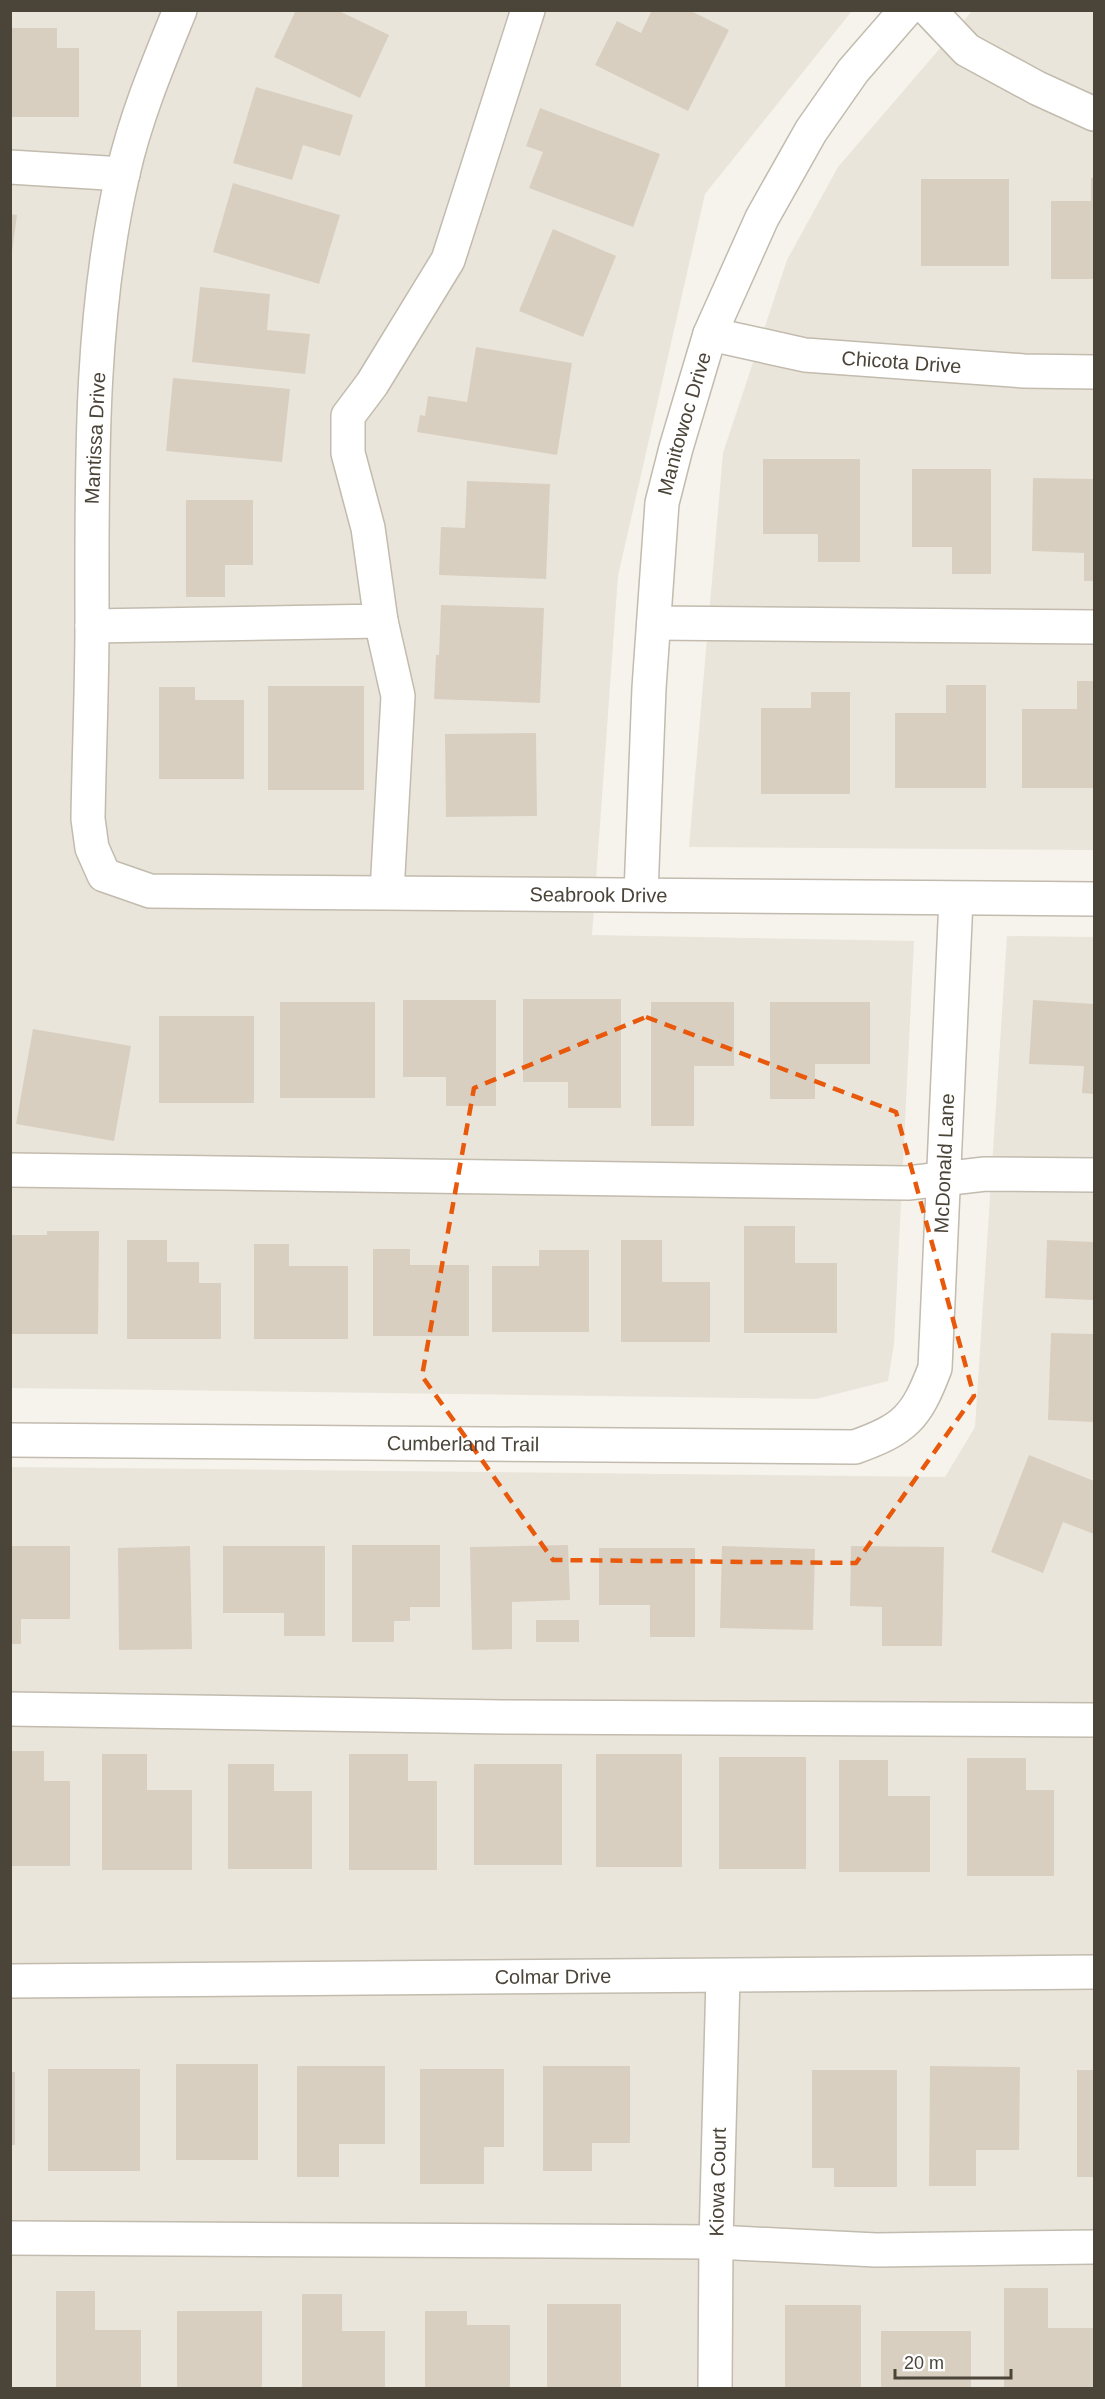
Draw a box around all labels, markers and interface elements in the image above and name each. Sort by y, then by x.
street label: Chicota Drive [841,347,962,377]
street label: Manitowoc Drive [653,349,715,498]
street label: Mantissa Drive [81,371,109,505]
street label: Seabrook Drive [529,883,667,906]
street label: McDonald Lane [930,1093,958,1234]
street label: Cumberland Trail [387,1432,539,1455]
street label: Colmar Drive [495,1965,611,1988]
street label: Kiowa Court [705,2127,730,2237]
scale bar [895,2342,1010,2380]
text: 20 m [904,2353,944,2373]

